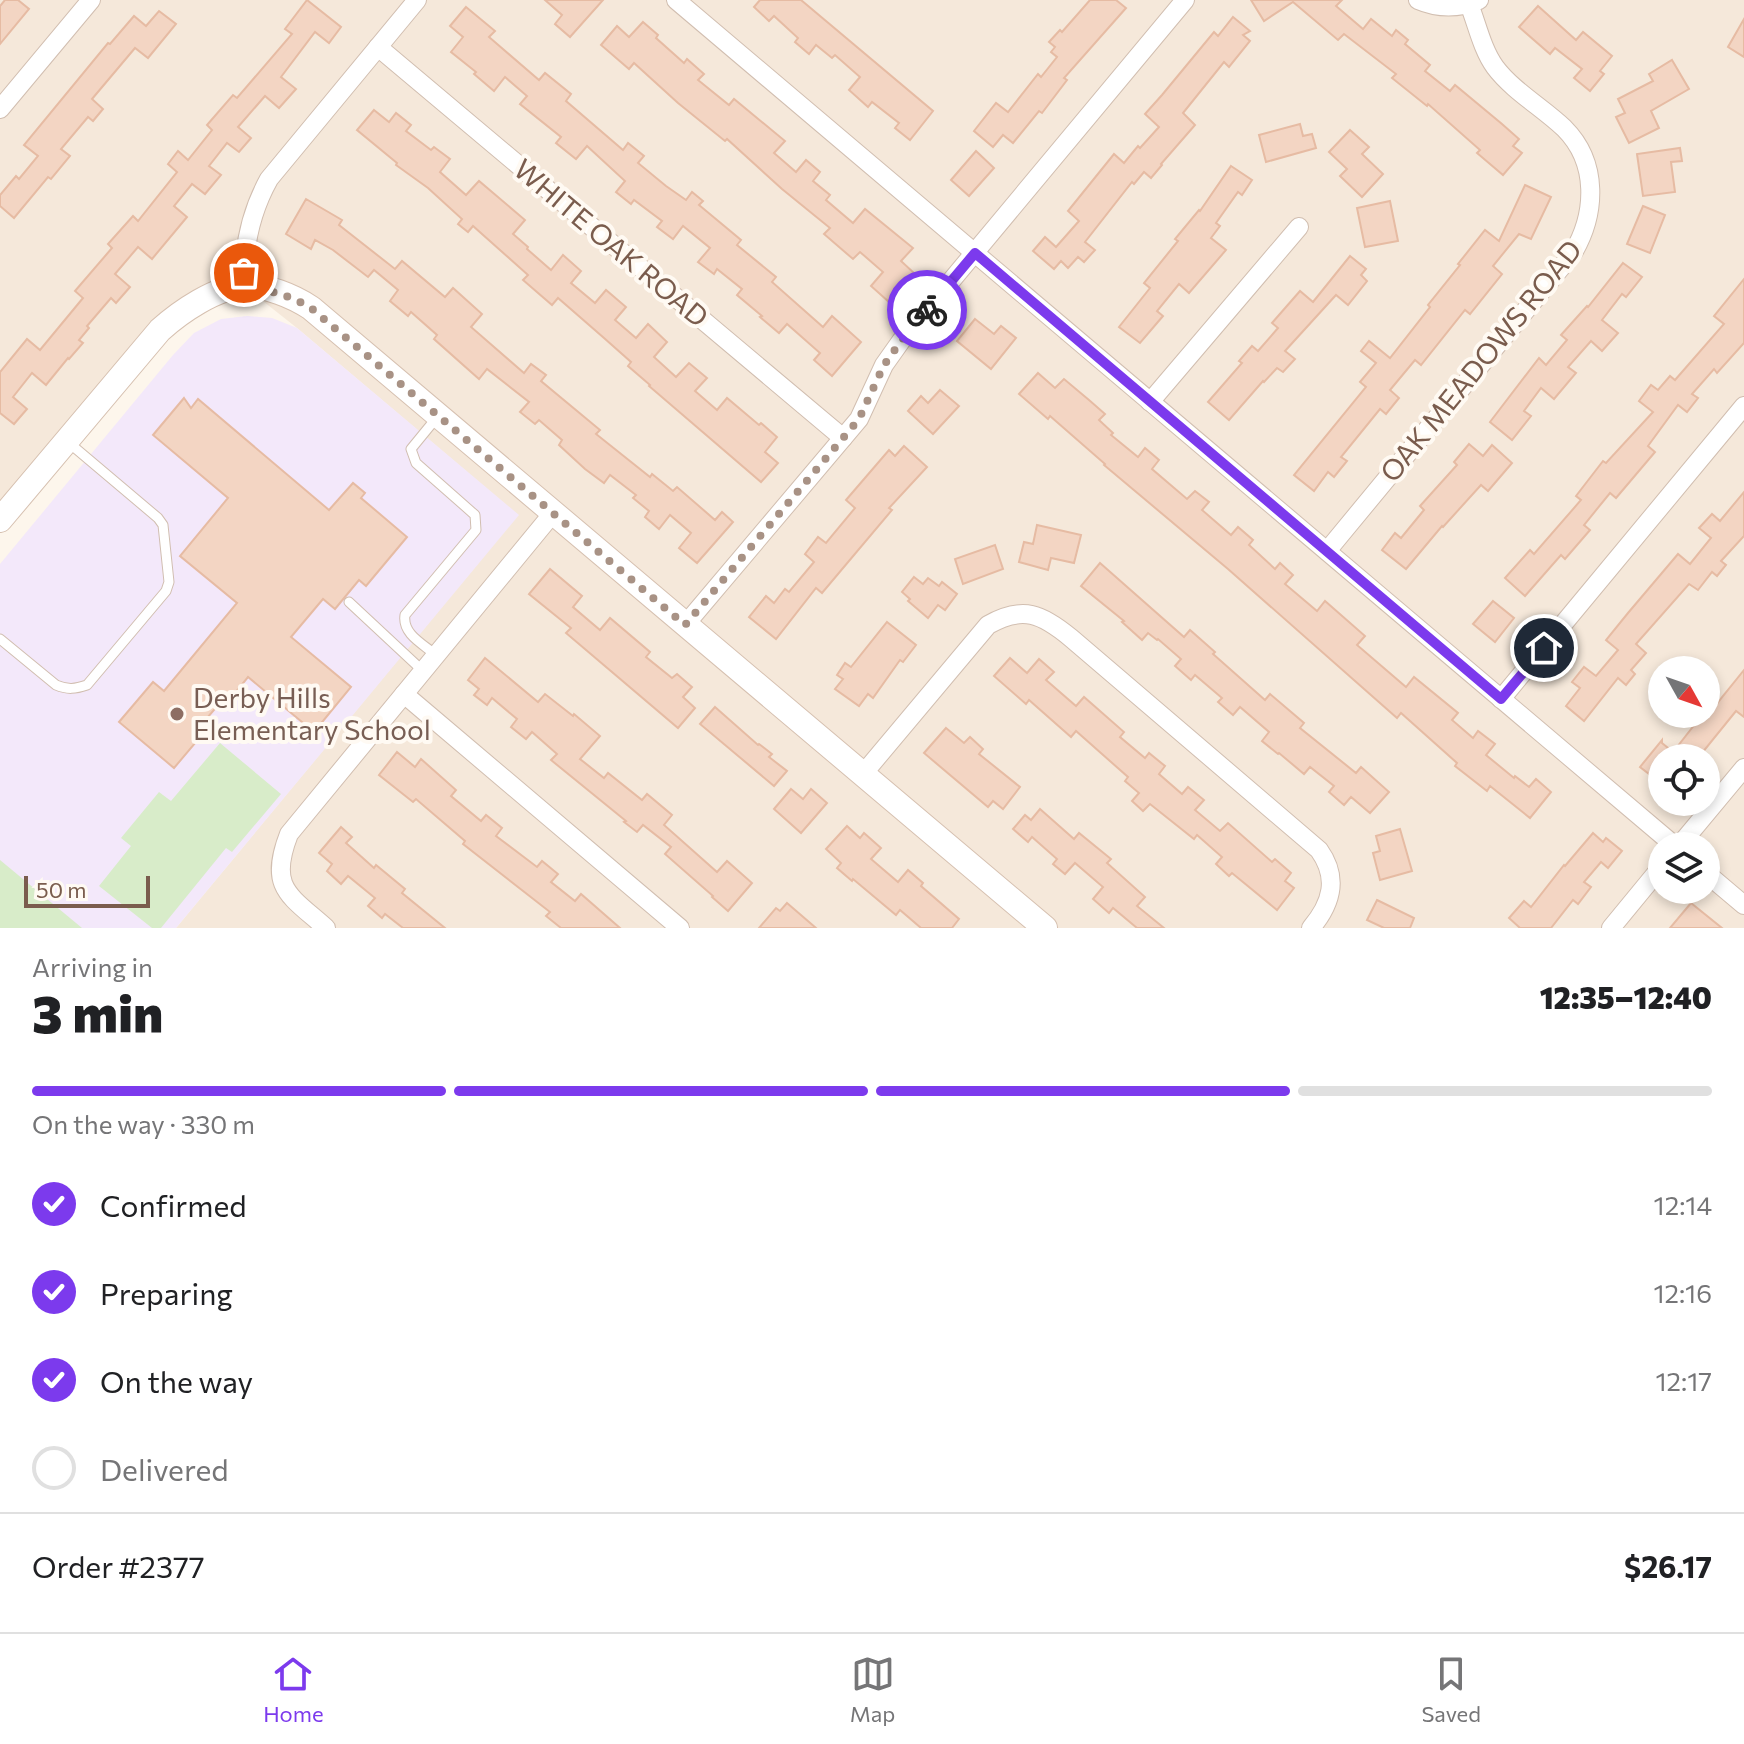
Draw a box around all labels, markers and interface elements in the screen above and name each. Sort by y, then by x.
street label: WHITE OAK ROAD [508,151,716,333]
street label: OAK MEADOWS ROAD [1372,233,1588,488]
pin [210,239,278,307]
icon: bag [222,251,266,295]
courier [887,270,967,350]
icon: bike [905,288,949,332]
pin [1510,614,1578,682]
icon: home [1522,626,1566,670]
north arrow [1648,656,1720,728]
map controls [1648,656,1720,904]
place label: Derby Hills Elementary School [193,680,431,746]
marker: Derby Hills Elementary School [168,705,186,723]
button: locate [1648,744,1720,816]
button: layers [1648,832,1720,904]
scale bar [24,872,150,908]
text: 50 m [36,876,86,903]
text: Arriving in [32,951,153,982]
text: 12:35–12:40 [1540,978,1712,1015]
text: 3 min [32,980,163,1044]
text: On the way · 330 m [32,1108,255,1139]
icon: check [32,1182,76,1226]
text: Confirmed [100,1186,247,1223]
text: 12:14 [1654,1189,1712,1220]
icon: check [32,1270,76,1314]
text: Preparing [100,1274,233,1311]
text: 12:16 [1653,1277,1712,1308]
icon: check [32,1358,76,1402]
text: On the way [100,1362,253,1399]
text: 12:17 [1655,1365,1712,1396]
text: Delivered [100,1450,229,1487]
text: Order #2377 [32,1547,205,1584]
text: $26.17 [1624,1547,1712,1584]
tab: Home [263,1652,324,1727]
tab: Map [850,1652,895,1727]
tab: Saved [1421,1652,1481,1727]

